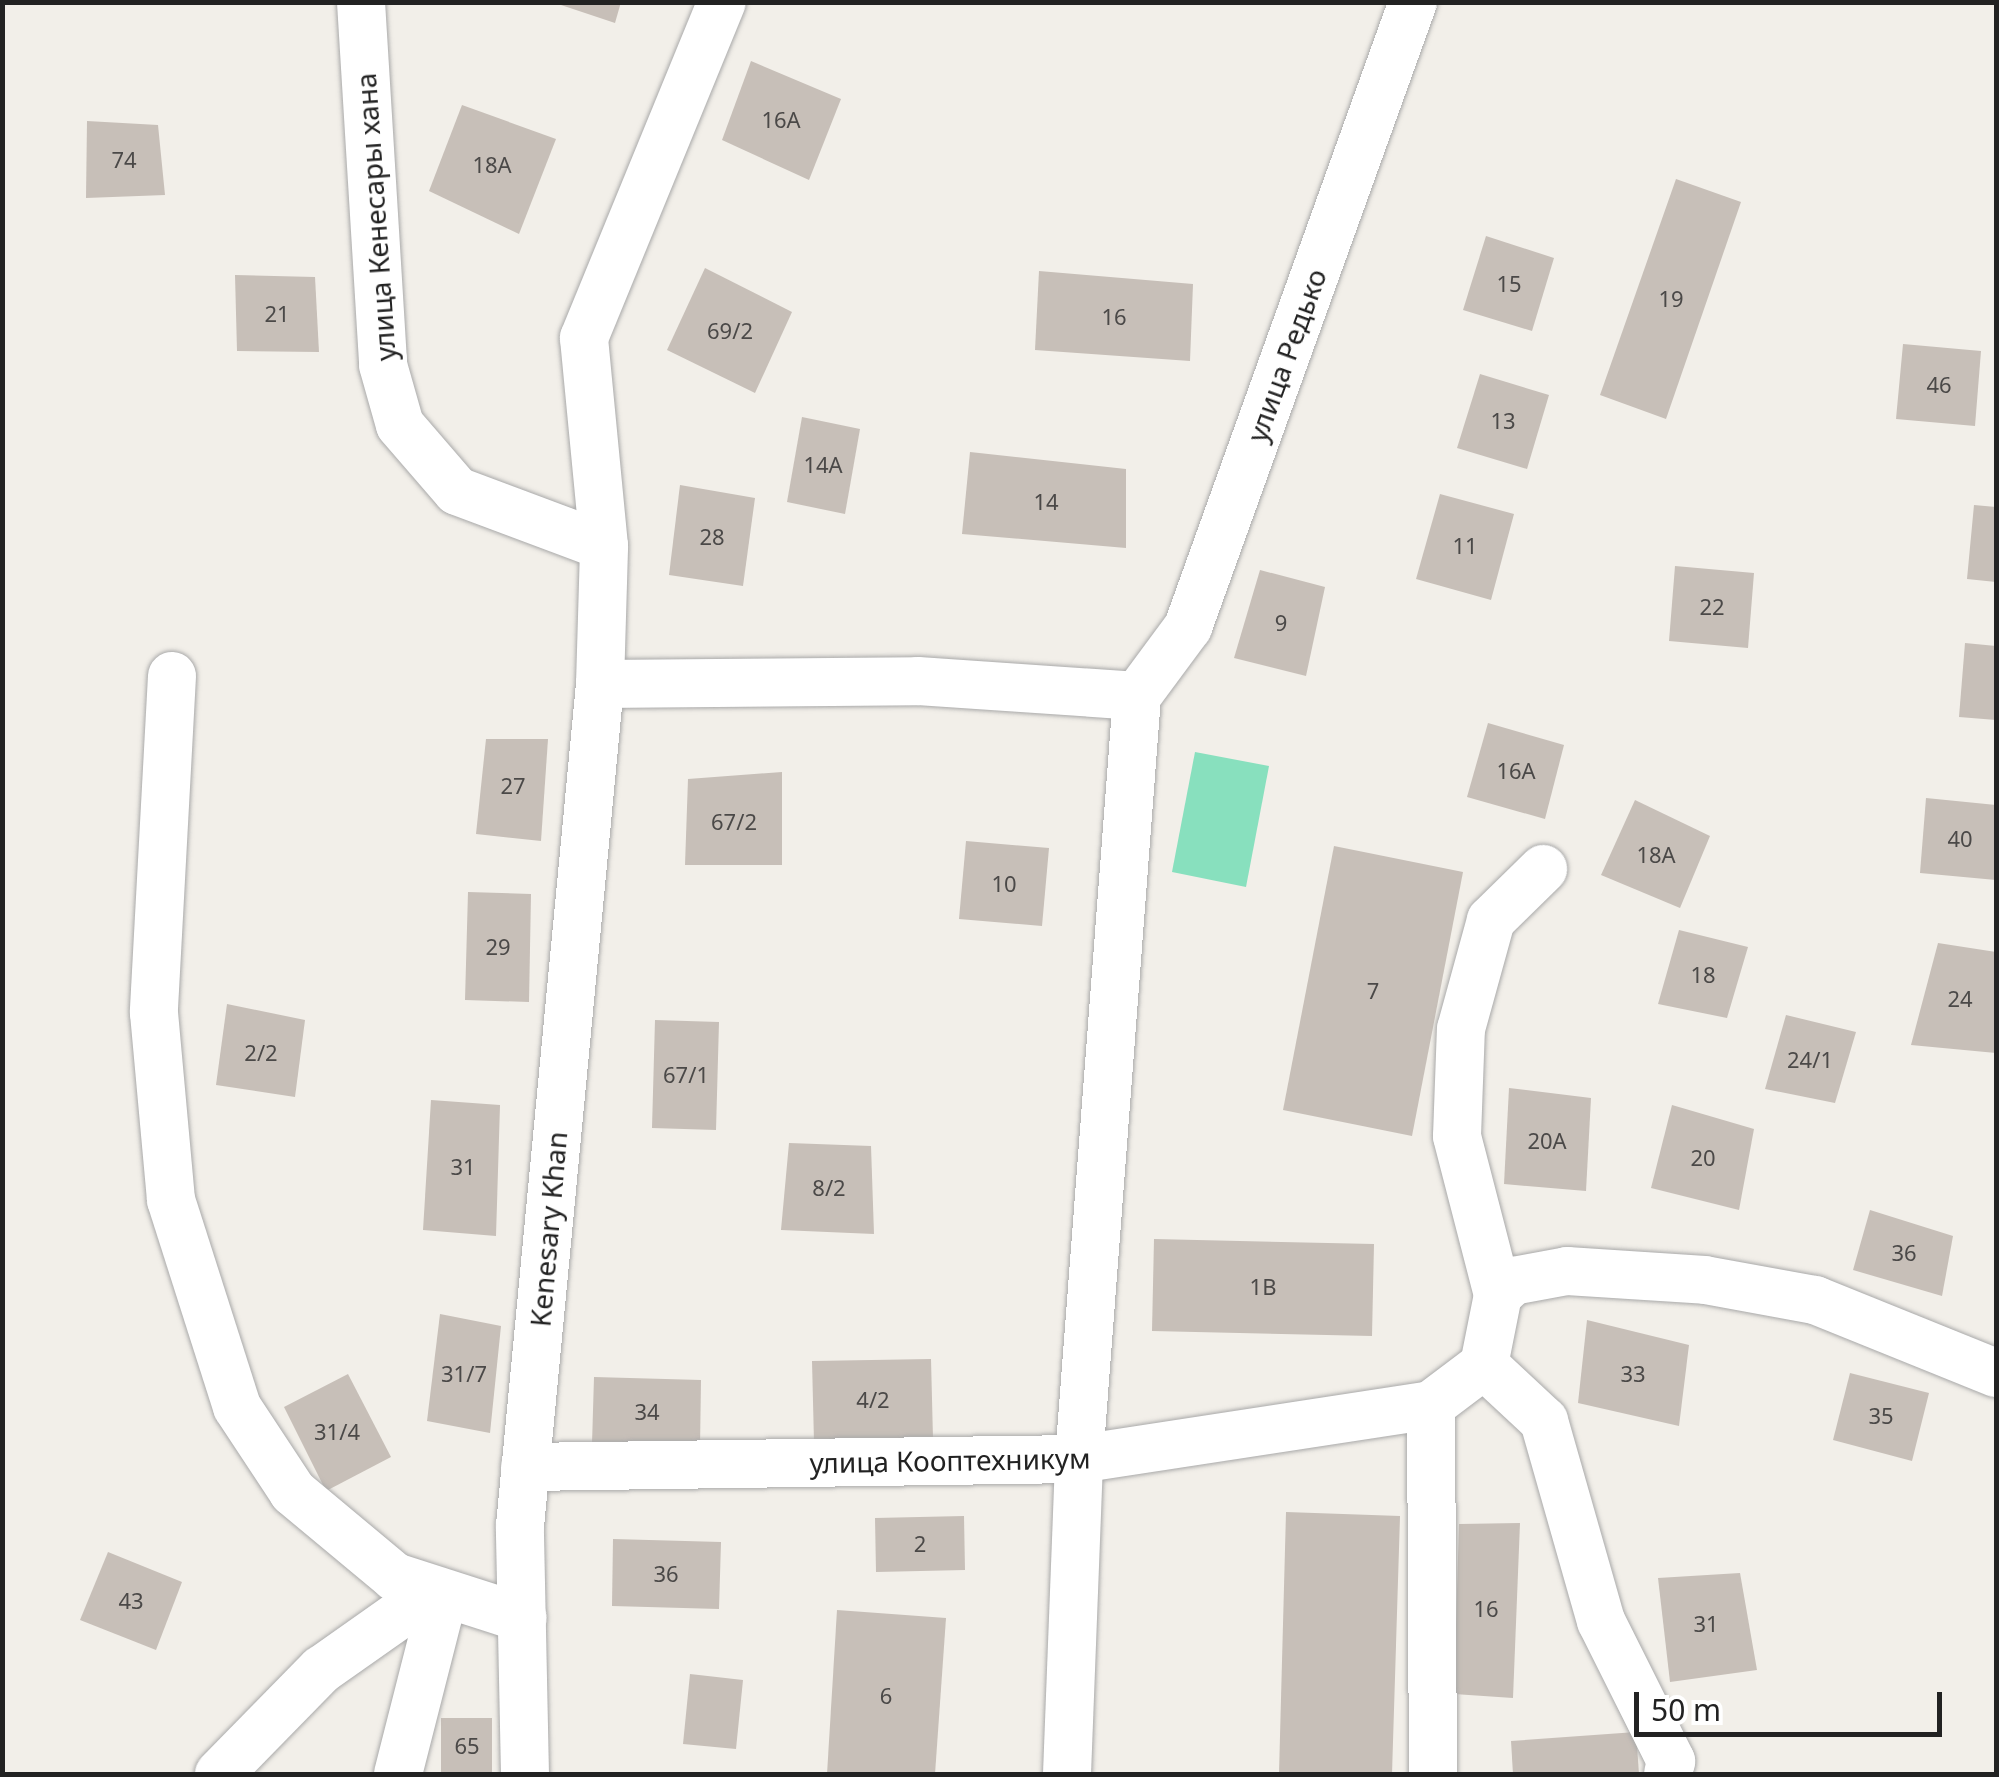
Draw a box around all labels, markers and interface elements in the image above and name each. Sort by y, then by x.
street label: улица Кенесары хана [348,72,402,362]
house number: 16А [761,107,801,133]
house number: 74 [111,147,137,173]
house number: 18А [472,152,512,178]
street label: улица Редько [1239,264,1333,446]
house number: 15 [1496,271,1522,297]
house number: 19 [1658,286,1684,312]
house number: 21 [264,301,290,327]
house number: 16 [1101,304,1127,330]
house number: 69/2 [707,318,753,344]
house number: 46 [1926,372,1952,398]
house number: 13 [1490,408,1516,434]
house number: 14А [803,452,843,478]
house number: 14 [1033,489,1059,515]
house number: 28 [699,524,725,550]
house number: 11 [1452,533,1478,559]
house number: 22 [1699,594,1725,620]
house number: 9 [1275,610,1287,636]
house number: 16А [1496,758,1536,784]
house number: 27 [500,773,526,799]
house number: 67/2 [711,809,757,835]
house number: 40 [1947,826,1973,852]
house number: 18А [1636,842,1676,868]
house number: 10 [991,871,1017,897]
house number: 29 [485,934,511,960]
house number: 18 [1690,962,1716,988]
house number: 7 [1367,978,1379,1004]
house number: 24 [1947,986,1973,1012]
house number: 2/2 [244,1040,278,1066]
house number: 24/1 [1787,1047,1833,1073]
house number: 67/1 [663,1062,709,1088]
house number: 20А [1527,1128,1567,1154]
street label: Kenesary Khan [523,1130,573,1328]
house number: 20 [1690,1145,1716,1171]
house number: 31 [450,1154,476,1180]
house number: 8/2 [812,1175,846,1201]
house number: 36 [1891,1240,1917,1266]
house number: 1В [1250,1274,1276,1300]
house number: 31/7 [441,1361,487,1387]
house number: 33 [1620,1361,1646,1387]
house number: 4/2 [856,1387,890,1413]
house number: 34 [634,1399,660,1425]
house number: 35 [1868,1403,1894,1429]
house number: 31/4 [314,1419,360,1445]
street label: улица Кооптехникум [809,1441,1091,1479]
house number: 2 [914,1531,926,1557]
house number: 36 [653,1561,679,1587]
house number: 43 [118,1588,144,1614]
house number: 16 [1473,1596,1499,1622]
house number: 31 [1693,1611,1719,1637]
scale bar [1639,1672,1946,1734]
house number: 6 [880,1683,892,1709]
text: 50 m [1651,1689,1721,1730]
house number: 65 [454,1733,480,1759]

